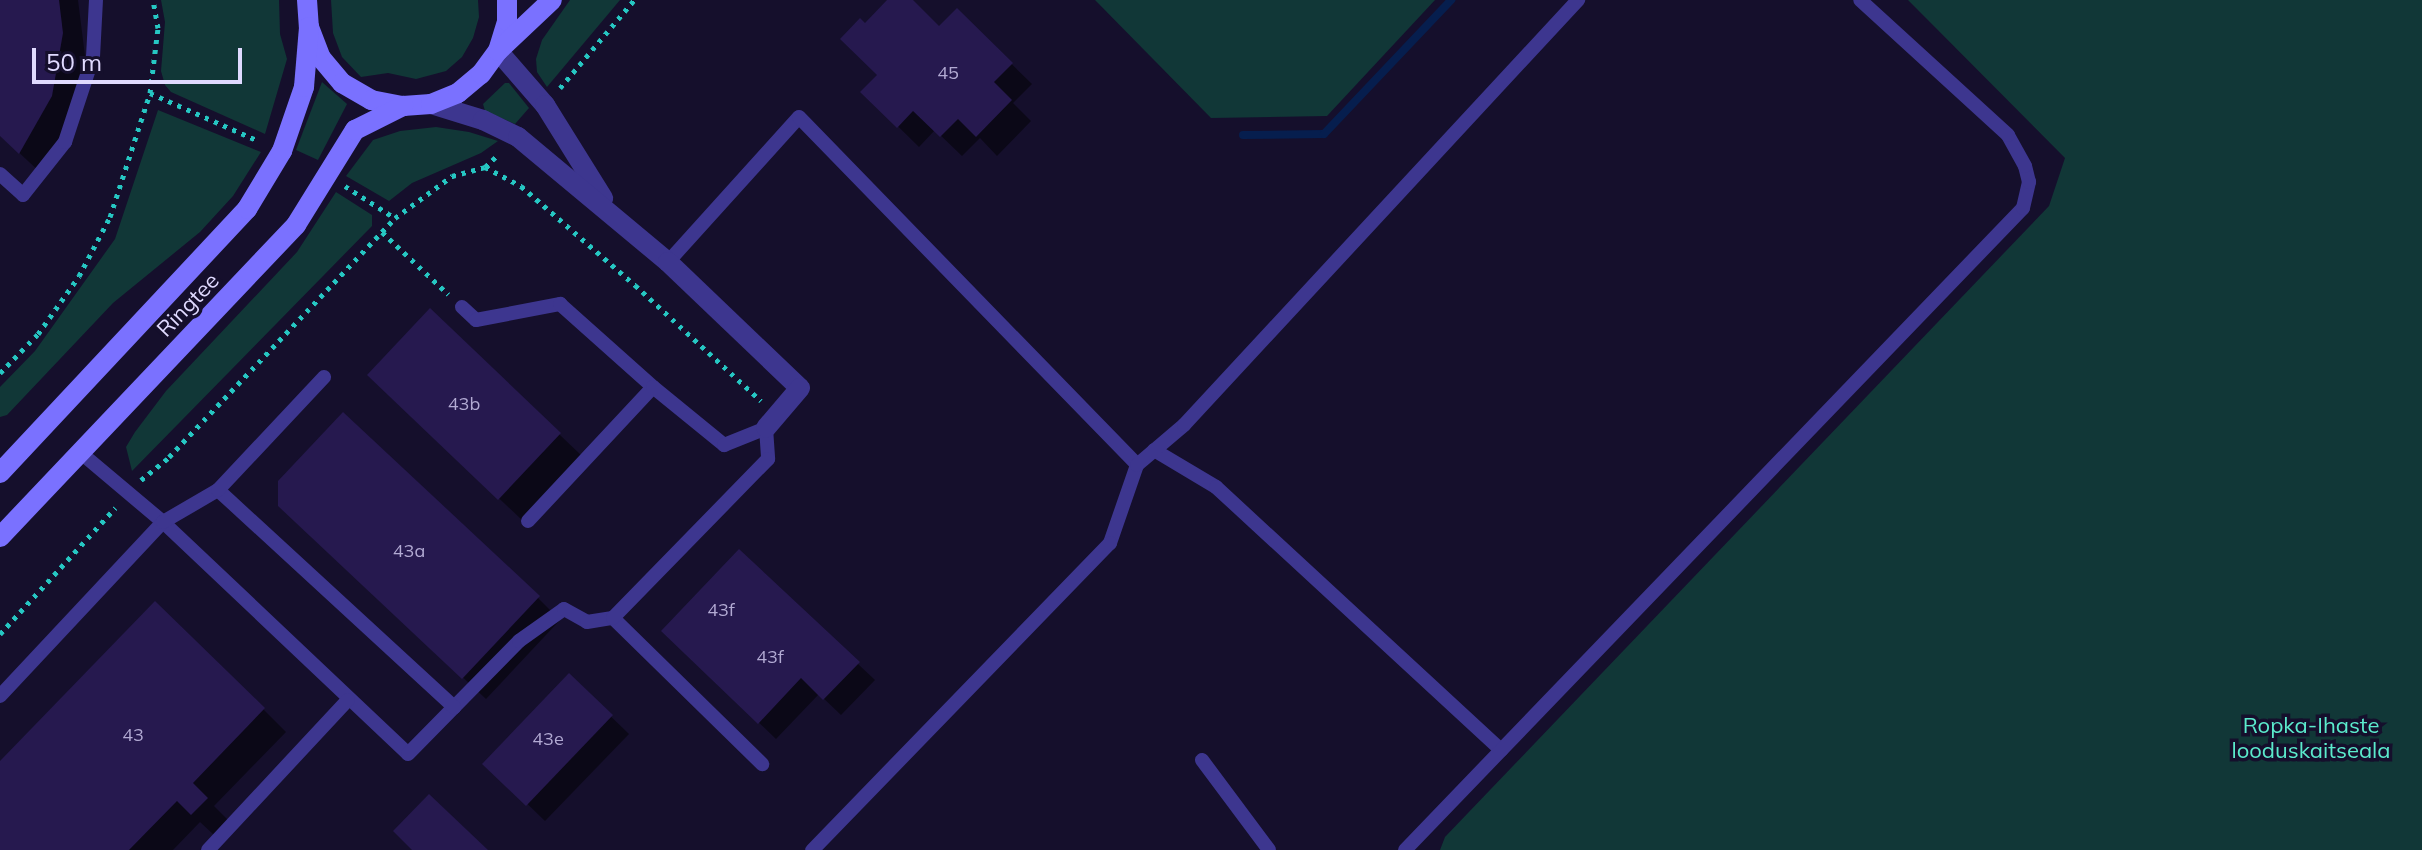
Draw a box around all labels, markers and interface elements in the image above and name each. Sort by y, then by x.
scale bar [36,32,246,82]
text: 50 m [46,47,102,77]
house number: 45 [937,62,959,84]
street label: Ringtee [151,268,225,342]
house number: 43b [448,393,480,415]
house number: 43a [393,540,425,562]
house number: 43f [707,599,735,621]
house number: 43f [756,646,784,668]
park label: Ropka-Ihaste looduskaitseala [2231,712,2391,764]
house number: 43 [122,724,144,746]
house number: 43e [532,728,564,750]

